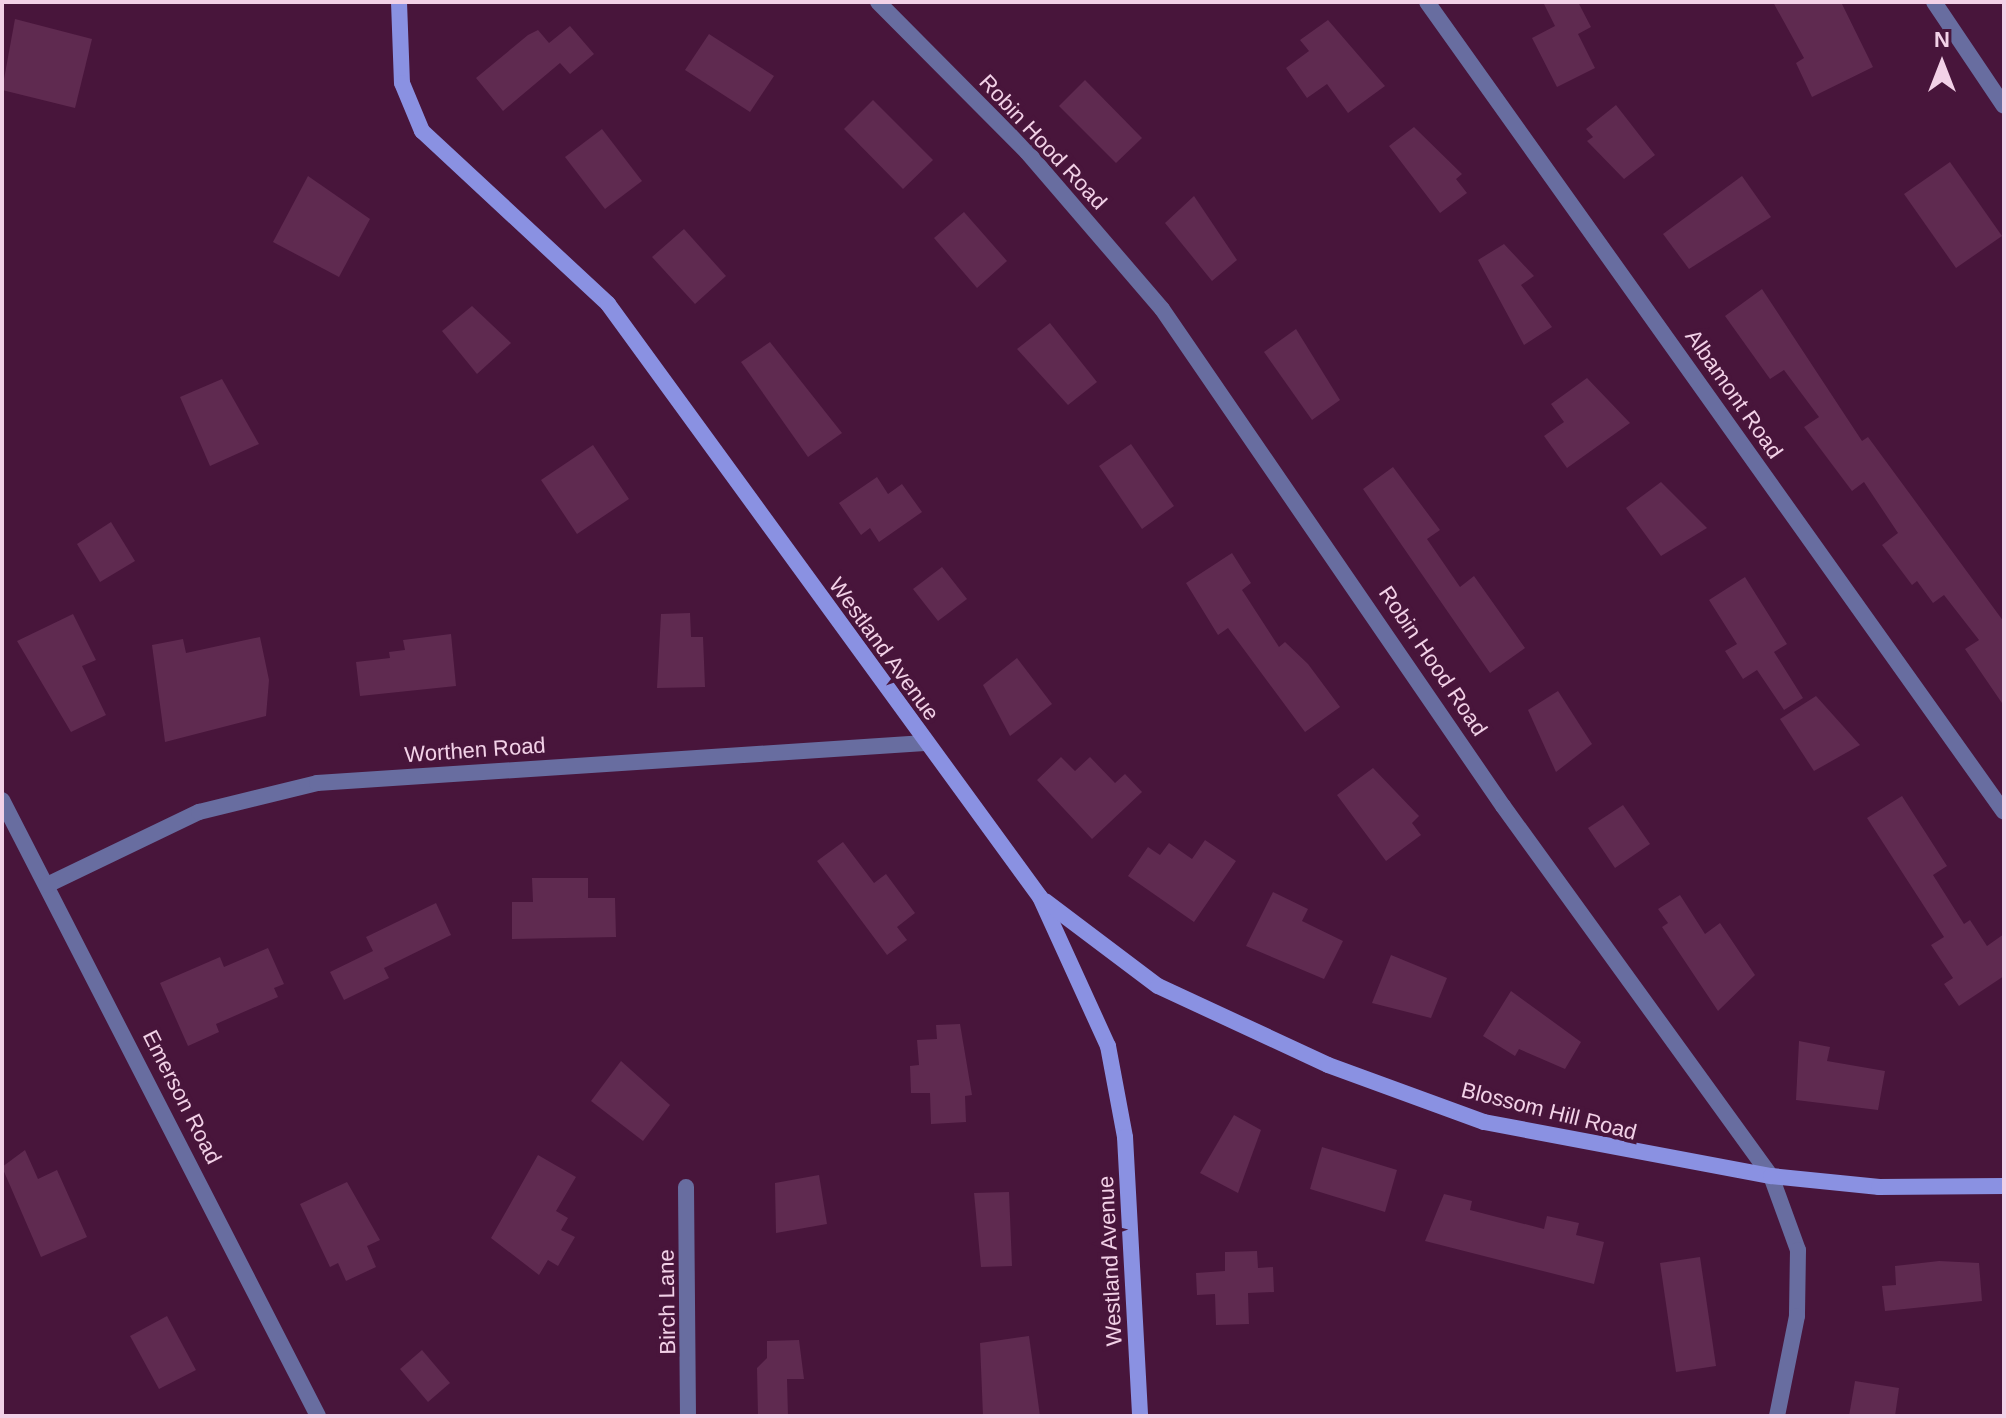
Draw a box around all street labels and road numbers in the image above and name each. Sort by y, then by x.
street label: Robin Hood Road [974,69,1112,215]
street label: Albamont Road [1680,324,1788,464]
street label: Westland Avenue [823,572,945,726]
street label: Robin Hood Road [1373,581,1493,741]
street label: Worthen Road [404,732,546,768]
street label: Emerson Road [137,1026,227,1168]
street label: Blossom Hill Road [1459,1076,1639,1146]
street label: Westland Avenue [1092,1175,1128,1347]
street label: Birch Lane [653,1249,681,1355]

